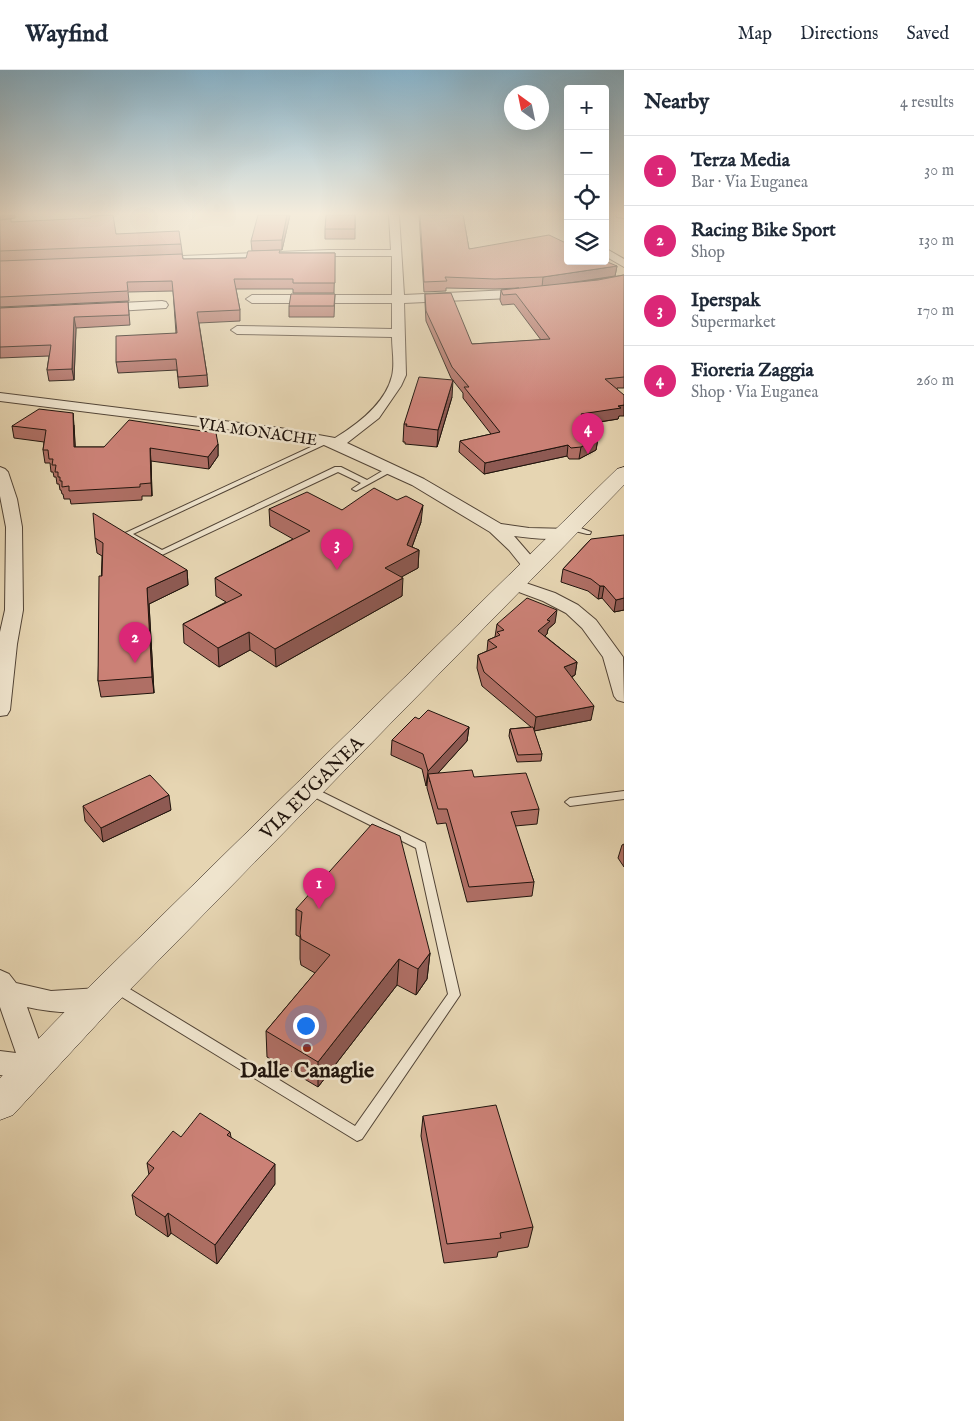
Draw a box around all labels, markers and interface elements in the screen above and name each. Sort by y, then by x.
text: Wayfind [25,19,108,50]
text: Map [738,23,772,46]
text: Directions [800,23,878,46]
text: Saved [906,23,949,46]
north arrow [504,85,549,130]
map controls [564,85,609,265]
button: + [564,85,609,130]
text: Nearby [644,89,709,116]
text: 4 results [900,93,954,113]
button: − [564,130,609,175]
text: Terza Media [691,149,790,173]
text: 1 [657,161,663,181]
text: 30 m [924,161,954,181]
text: Bar · Via Euganea [691,173,808,193]
button: locate [564,175,609,220]
text: Racing Bike Sport [691,219,836,243]
button: layers [564,220,609,265]
text: 2 [656,231,664,251]
text: 130 m [918,231,954,251]
text: Shop [691,243,725,263]
text: Iperspak [691,289,760,313]
text: 3 [657,301,663,321]
text: 170 m [917,301,954,321]
text: Supermarket [691,313,776,333]
text: Fioreria Zaggia [691,359,814,383]
text: 4 [656,371,664,391]
text: 260 m [916,371,954,391]
text: Shop · Via Euganea [691,383,818,403]
pin: 4 [572,413,604,454]
street label: VIA MONACHE [196,415,319,451]
pin: 3 [321,529,353,570]
pin: 2 [119,622,151,663]
street label: VIA EUGANEA [255,731,370,846]
pin: 1 [303,868,335,909]
your location [293,1013,319,1039]
marker: Dalle Canaglie [301,1042,313,1054]
place label: Dalle Canaglie [240,1057,374,1085]

